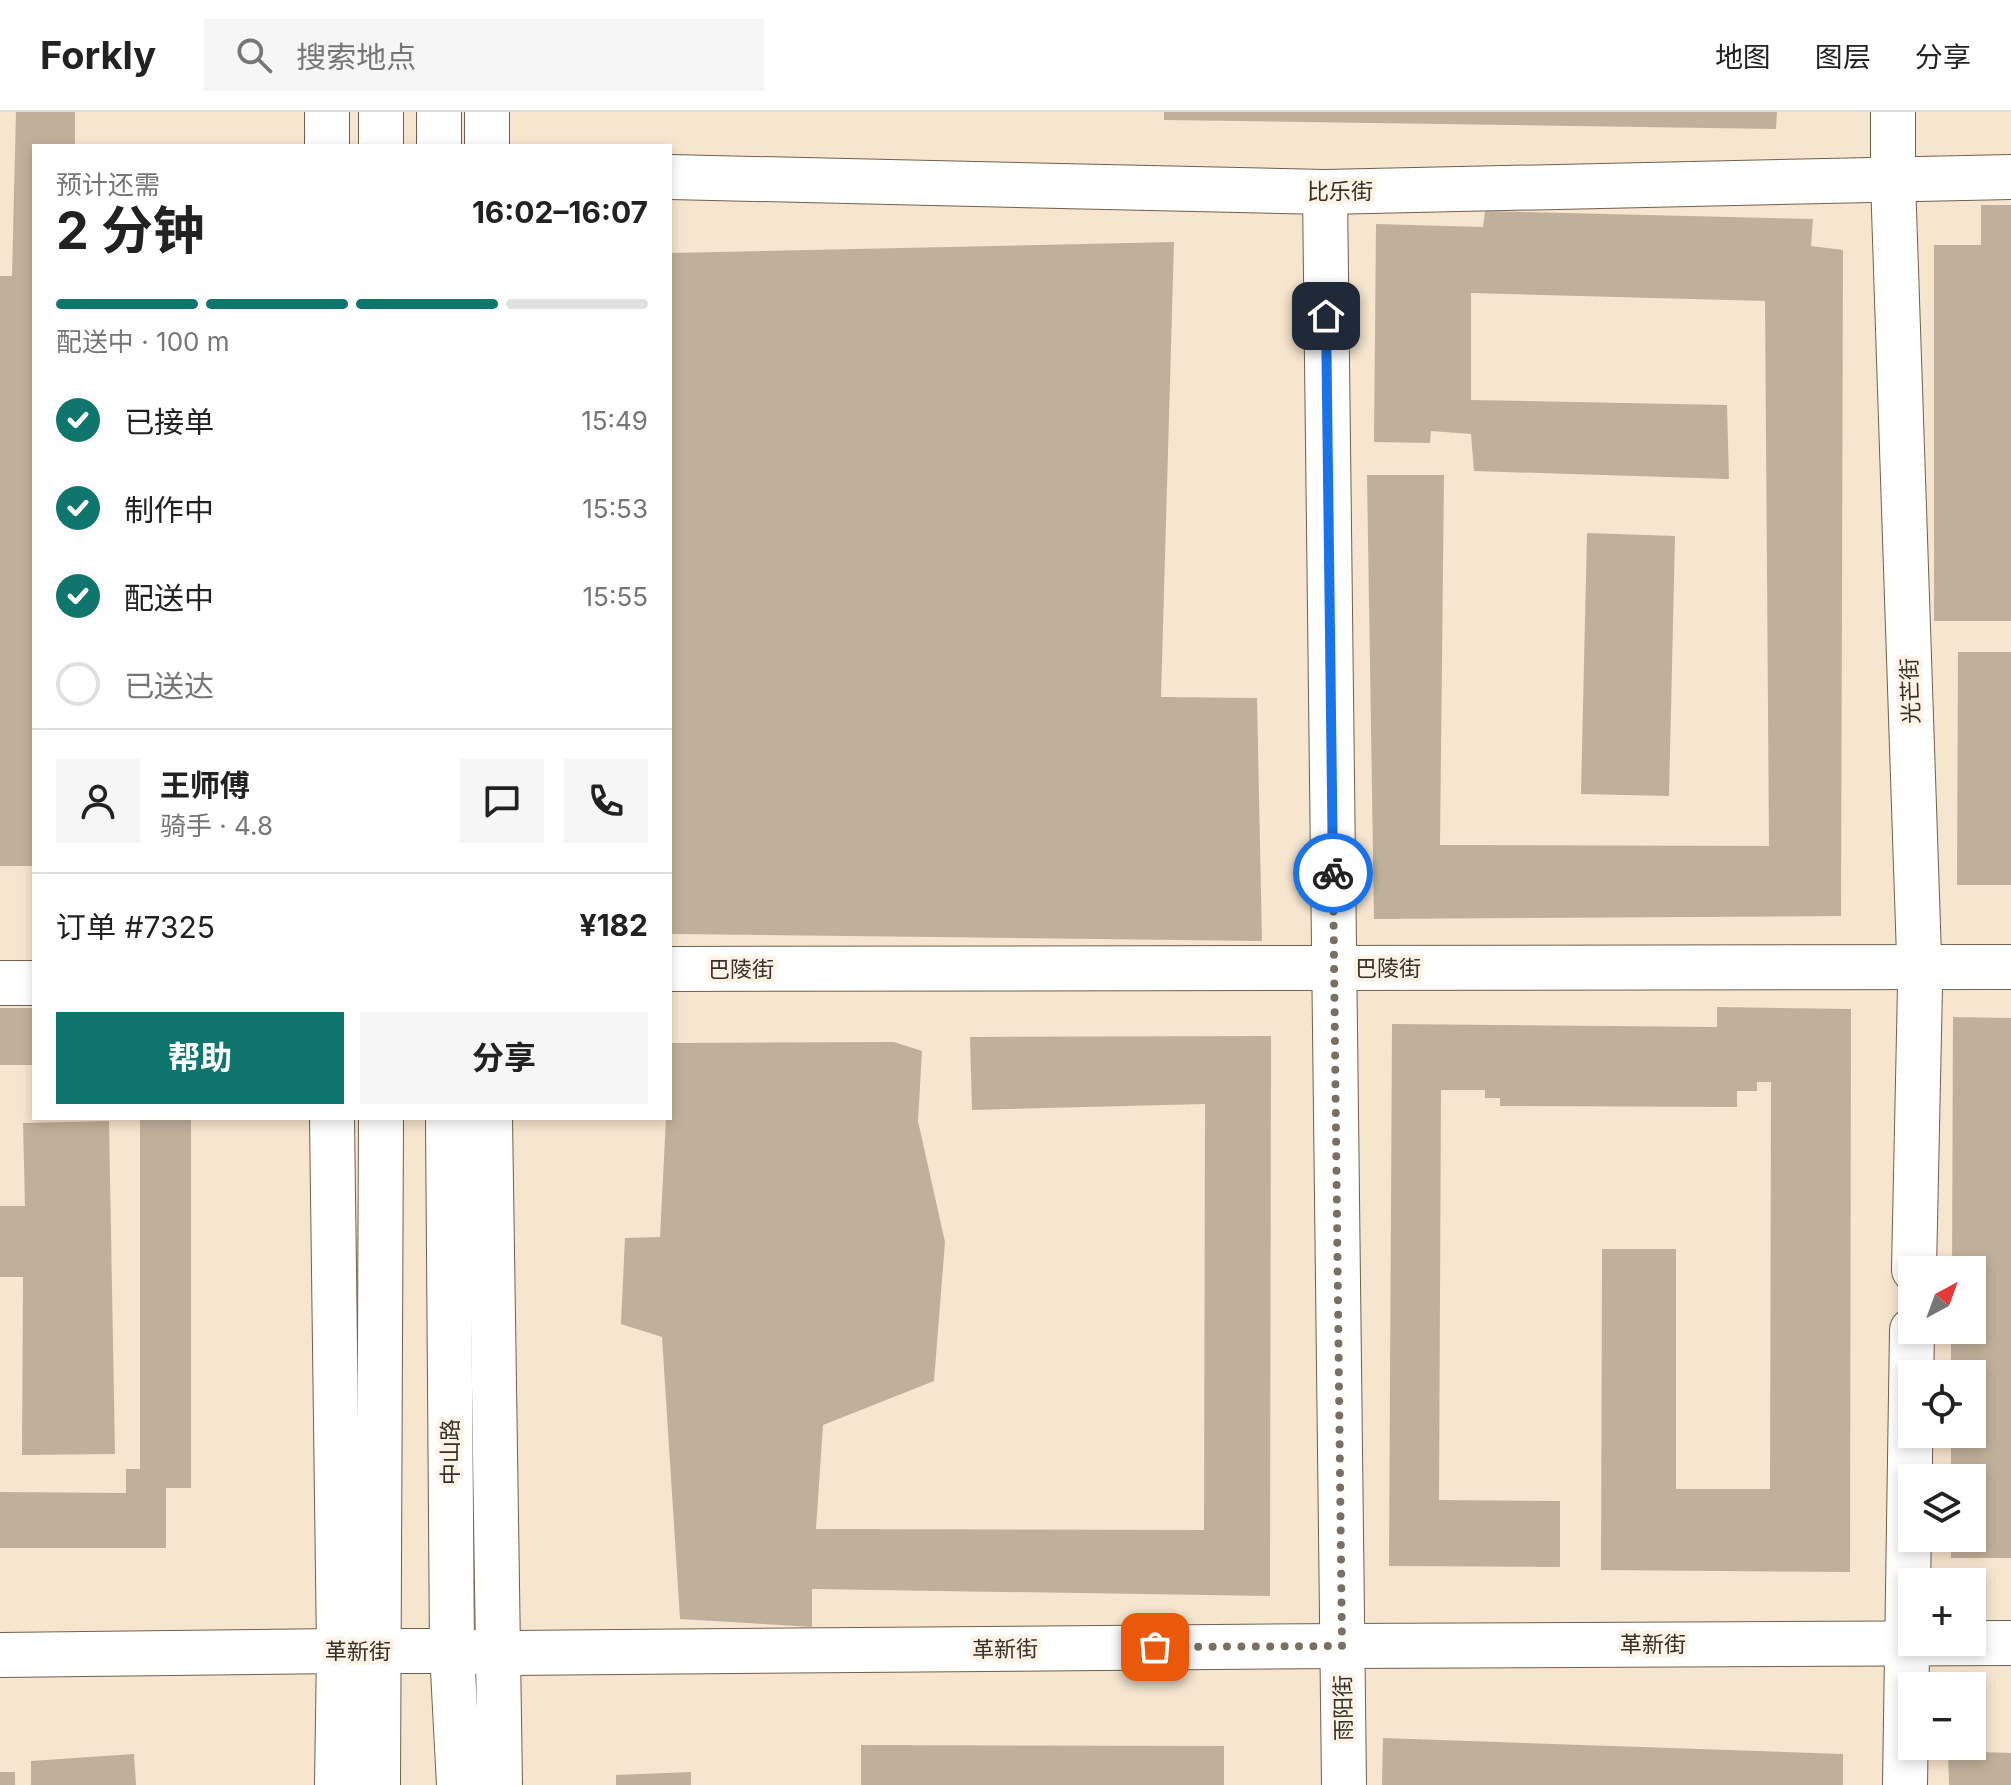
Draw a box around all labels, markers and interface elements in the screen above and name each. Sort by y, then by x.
search box [204,19,764,91]
text: Forkly [40,32,156,78]
icon: search [232,33,276,77]
text: 搜索地点 [296,39,416,75]
text: 地图 [1715,40,1771,74]
text: 图层 [1815,40,1871,74]
text: 分享 [1915,40,1971,74]
text: 预计还需 [56,169,160,200]
street label: 比乐街 [1307,178,1373,204]
text: 16:02–16:07 [472,194,648,230]
text: 2 分钟 [56,199,205,262]
pin [1292,282,1360,350]
icon: home [1304,294,1348,338]
text: 配送中 · 100 m [56,326,230,357]
icon: check [56,398,100,442]
text: 已接单 [124,404,214,440]
text: 15:49 [581,405,648,436]
icon: check [56,486,100,530]
text: 制作中 [124,492,214,528]
text: 15:53 [582,493,648,524]
icon: check [56,574,100,618]
text: 配送中 [124,580,214,616]
text: 15:55 [583,581,648,612]
street label: 光芒街 [1896,658,1924,724]
text: 已送达 [124,668,214,704]
button: person [56,759,140,843]
button: chat [460,759,544,843]
button: phone [564,759,648,843]
text: 王师傅 [160,767,250,803]
text: 骑手 · 4.8 [160,810,273,841]
courier [1293,833,1373,913]
icon: bike [1311,851,1355,895]
text: ¥182 [580,907,648,943]
text: 订单 #7325 [56,909,215,945]
street label: 巴陵街 [1355,955,1421,981]
street label: 巴陵街 [708,956,774,982]
button: 帮助 [56,1012,344,1104]
button: 分享 [360,1012,648,1104]
north arrow [1898,1256,1986,1344]
map controls [1898,1256,1986,1760]
button: locate [1898,1360,1986,1448]
street label: 中山路 [437,1419,463,1485]
button: layers [1898,1464,1986,1552]
button: + [1898,1568,1986,1656]
pin [1121,1613,1189,1681]
icon: bag [1133,1625,1177,1669]
street label: 革新街 [1620,1631,1686,1657]
street label: 革新街 [972,1635,1038,1663]
street label: 革新街 [325,1638,391,1664]
button: − [1898,1672,1986,1760]
street label: 雨阳街 [1329,1675,1357,1741]

